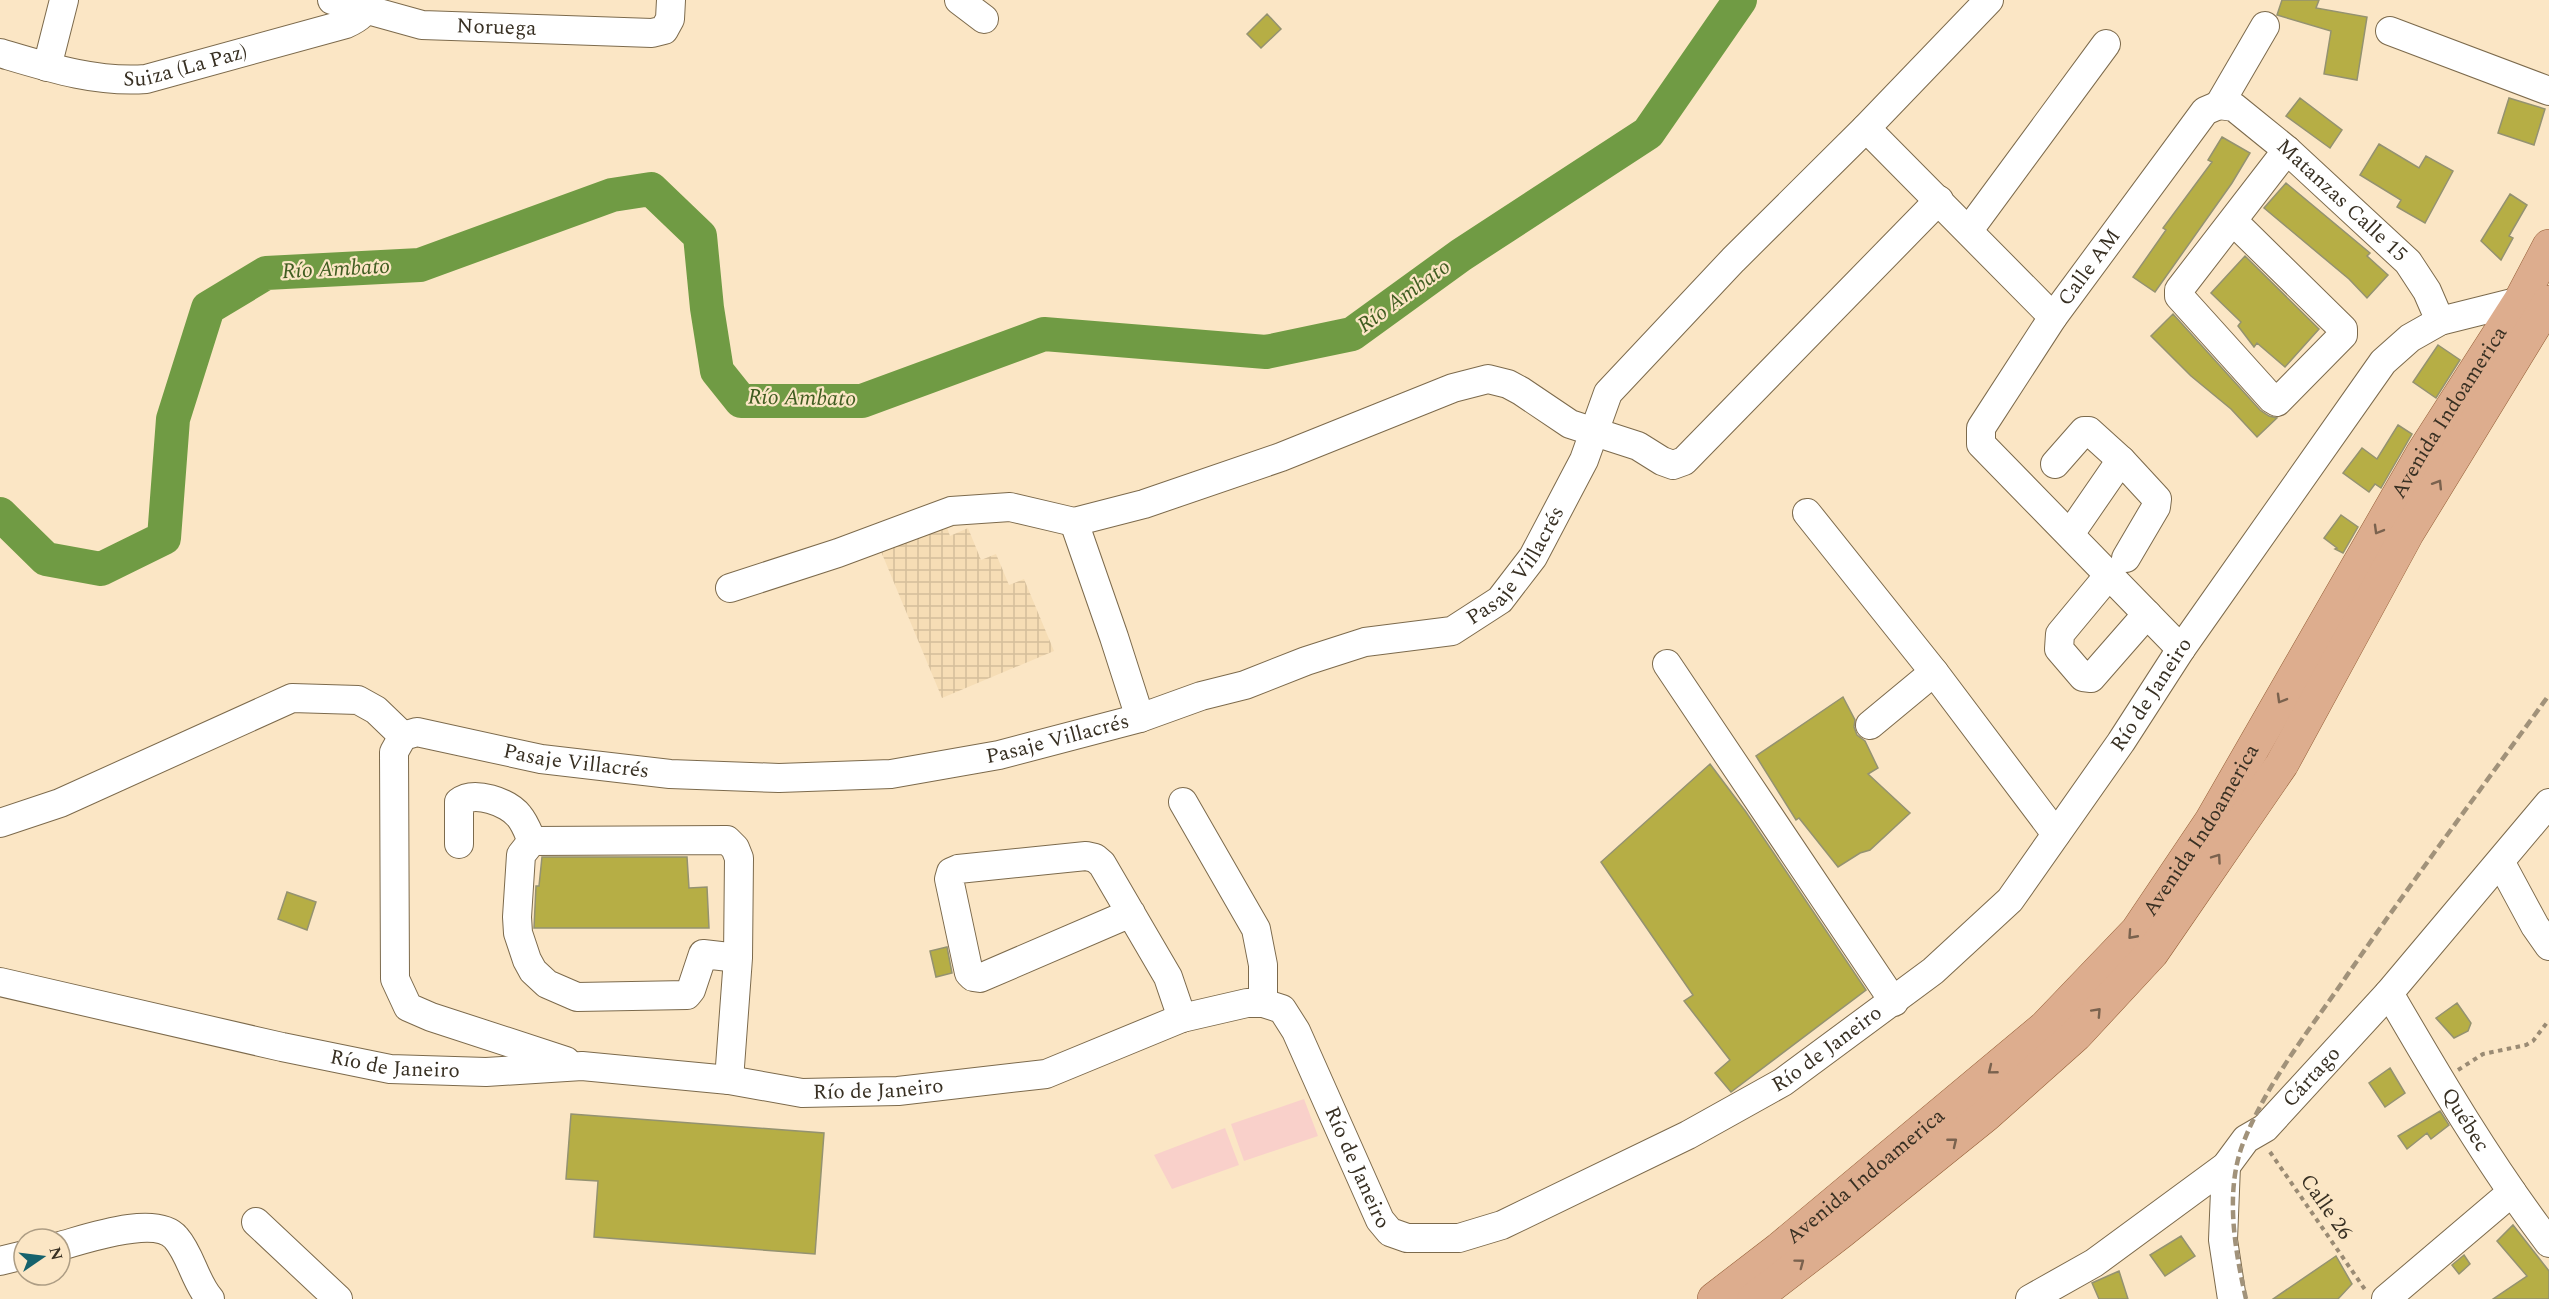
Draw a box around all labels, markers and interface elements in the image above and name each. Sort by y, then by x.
street label: Noruega [456,10,538,45]
street label: Suiza (La Paz) [123,36,251,96]
street label: Matanzas Calle 15 [2269,131,2415,270]
street label: Calle AM [2050,222,2129,313]
water label: Río Ambato [281,250,391,288]
water label: Río Ambato [1350,251,1458,341]
street label: Avenida Indoamerica [2383,319,2516,505]
water label: Río Ambato [747,381,857,415]
one-way arrow [2430,480,2442,490]
street label: Pasaje Villacrés [1460,500,1573,634]
one-way arrow [2374,524,2386,534]
street label: Río de Janeiro [2103,631,2200,759]
one-way arrow [2277,693,2289,704]
street label: Pasaje Villacrés [983,705,1133,773]
street label: Pasaje Villacrés [500,735,651,787]
street label: Avenida Indoamerica [2135,738,2268,923]
one-way arrow [2210,854,2221,865]
one-way arrow [2128,928,2139,939]
street label: Río de Janeiro [1766,998,1889,1101]
one-way arrow [2090,1008,2101,1019]
street label: Cártago [2275,1039,2349,1115]
street label: Río de Janeiro [327,1041,460,1087]
one-way arrow [1988,1063,1999,1074]
street label: Río de Janeiro [813,1070,945,1109]
street label: Québec [2433,1082,2497,1159]
street label: Avenida Indoamerica [1779,1100,1953,1253]
street label: Río de Janeiro [1316,1101,1397,1236]
one-way arrow [1946,1138,1957,1149]
street label: Calle 26 [2292,1167,2360,1247]
north arrow [12,1227,72,1287]
text: N [42,1244,69,1263]
one-way arrow [1794,1260,1805,1271]

